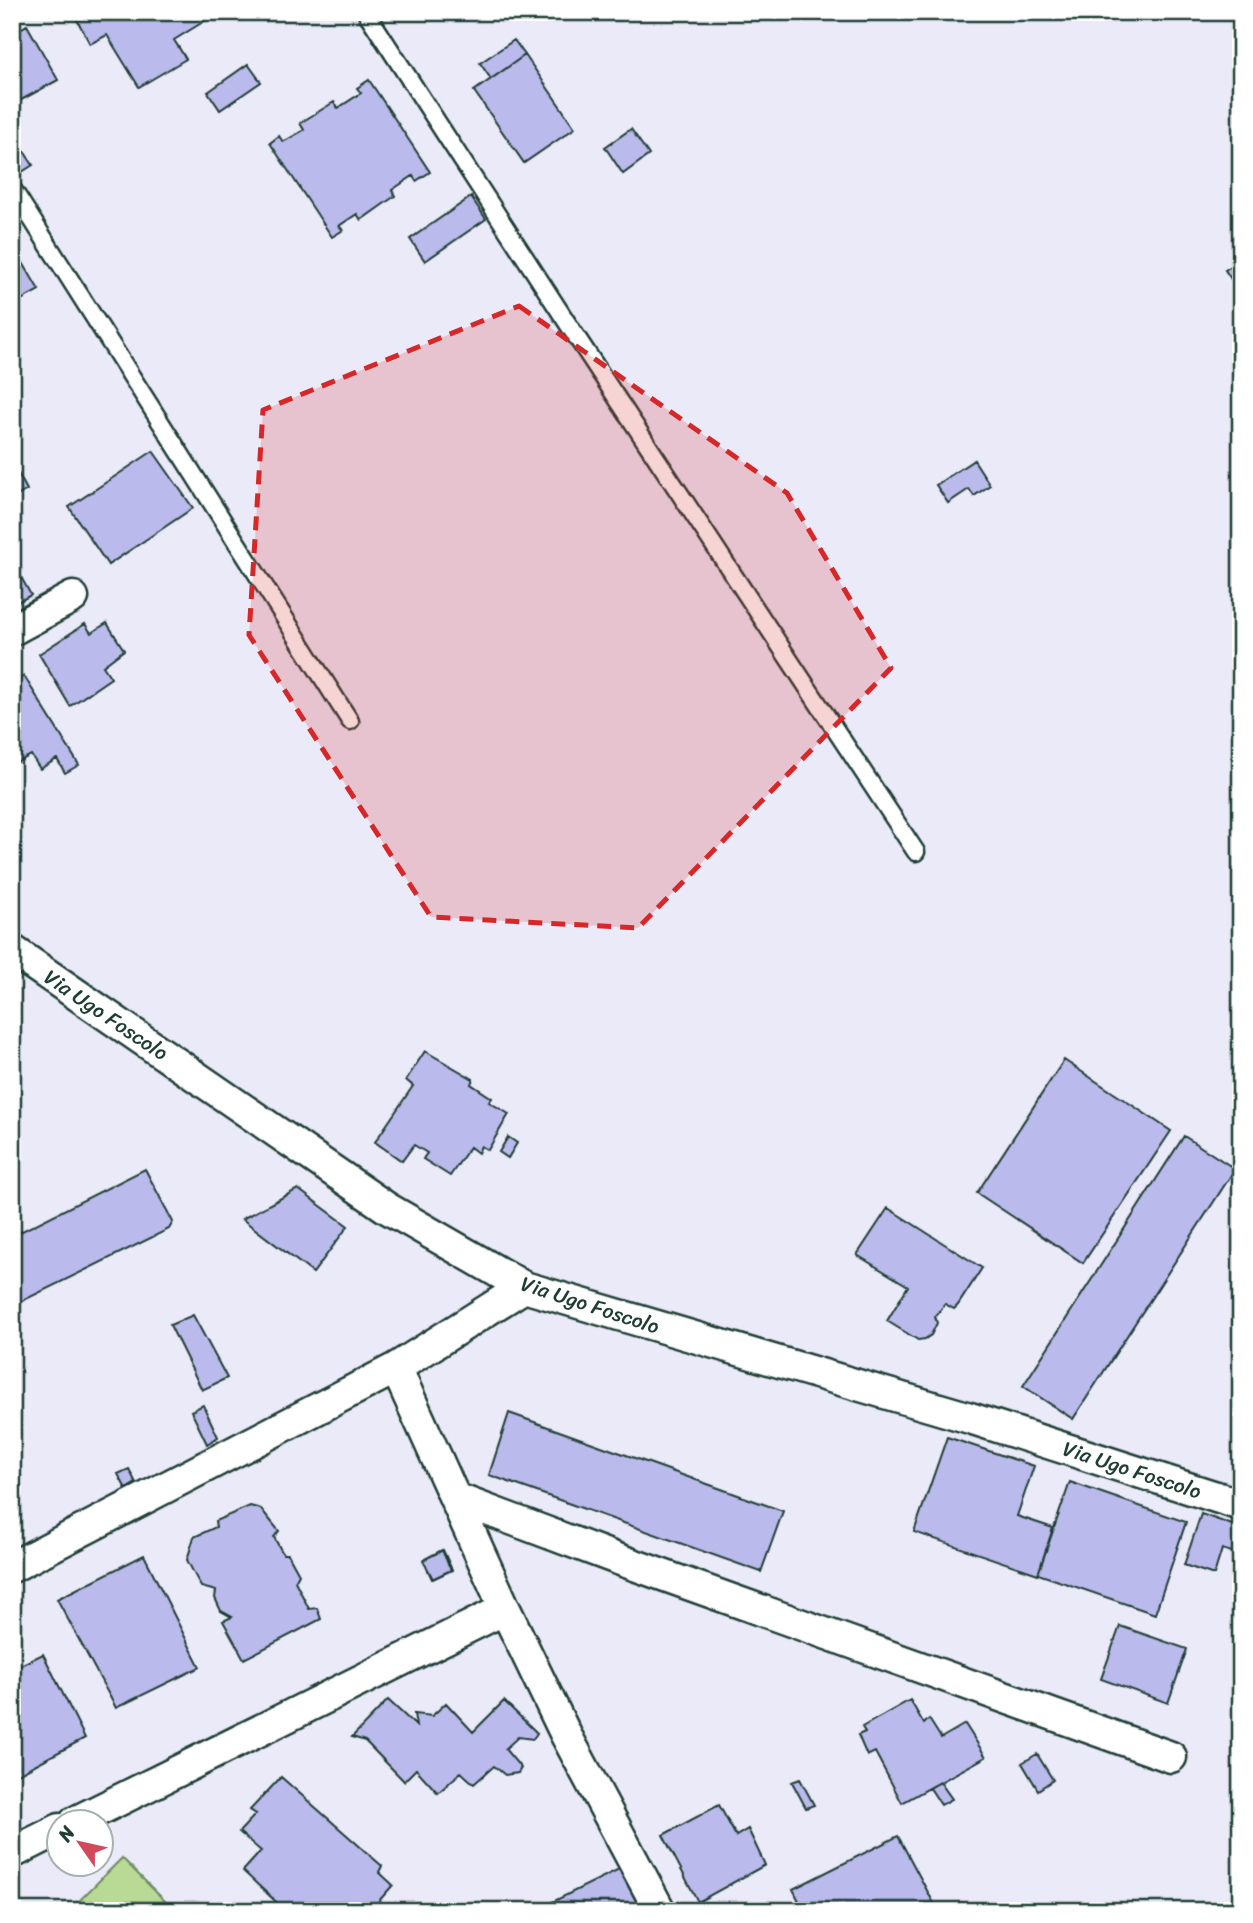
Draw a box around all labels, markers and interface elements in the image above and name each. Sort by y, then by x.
street label: Via Ugo Foscolo [36,959,176,1071]
street label: Via Ugo Foscolo [516,1265,664,1345]
street label: Via Ugo Foscolo [1058,1430,1206,1510]
north arrow [46,1808,116,1878]
text: N [48,1818,84,1849]

